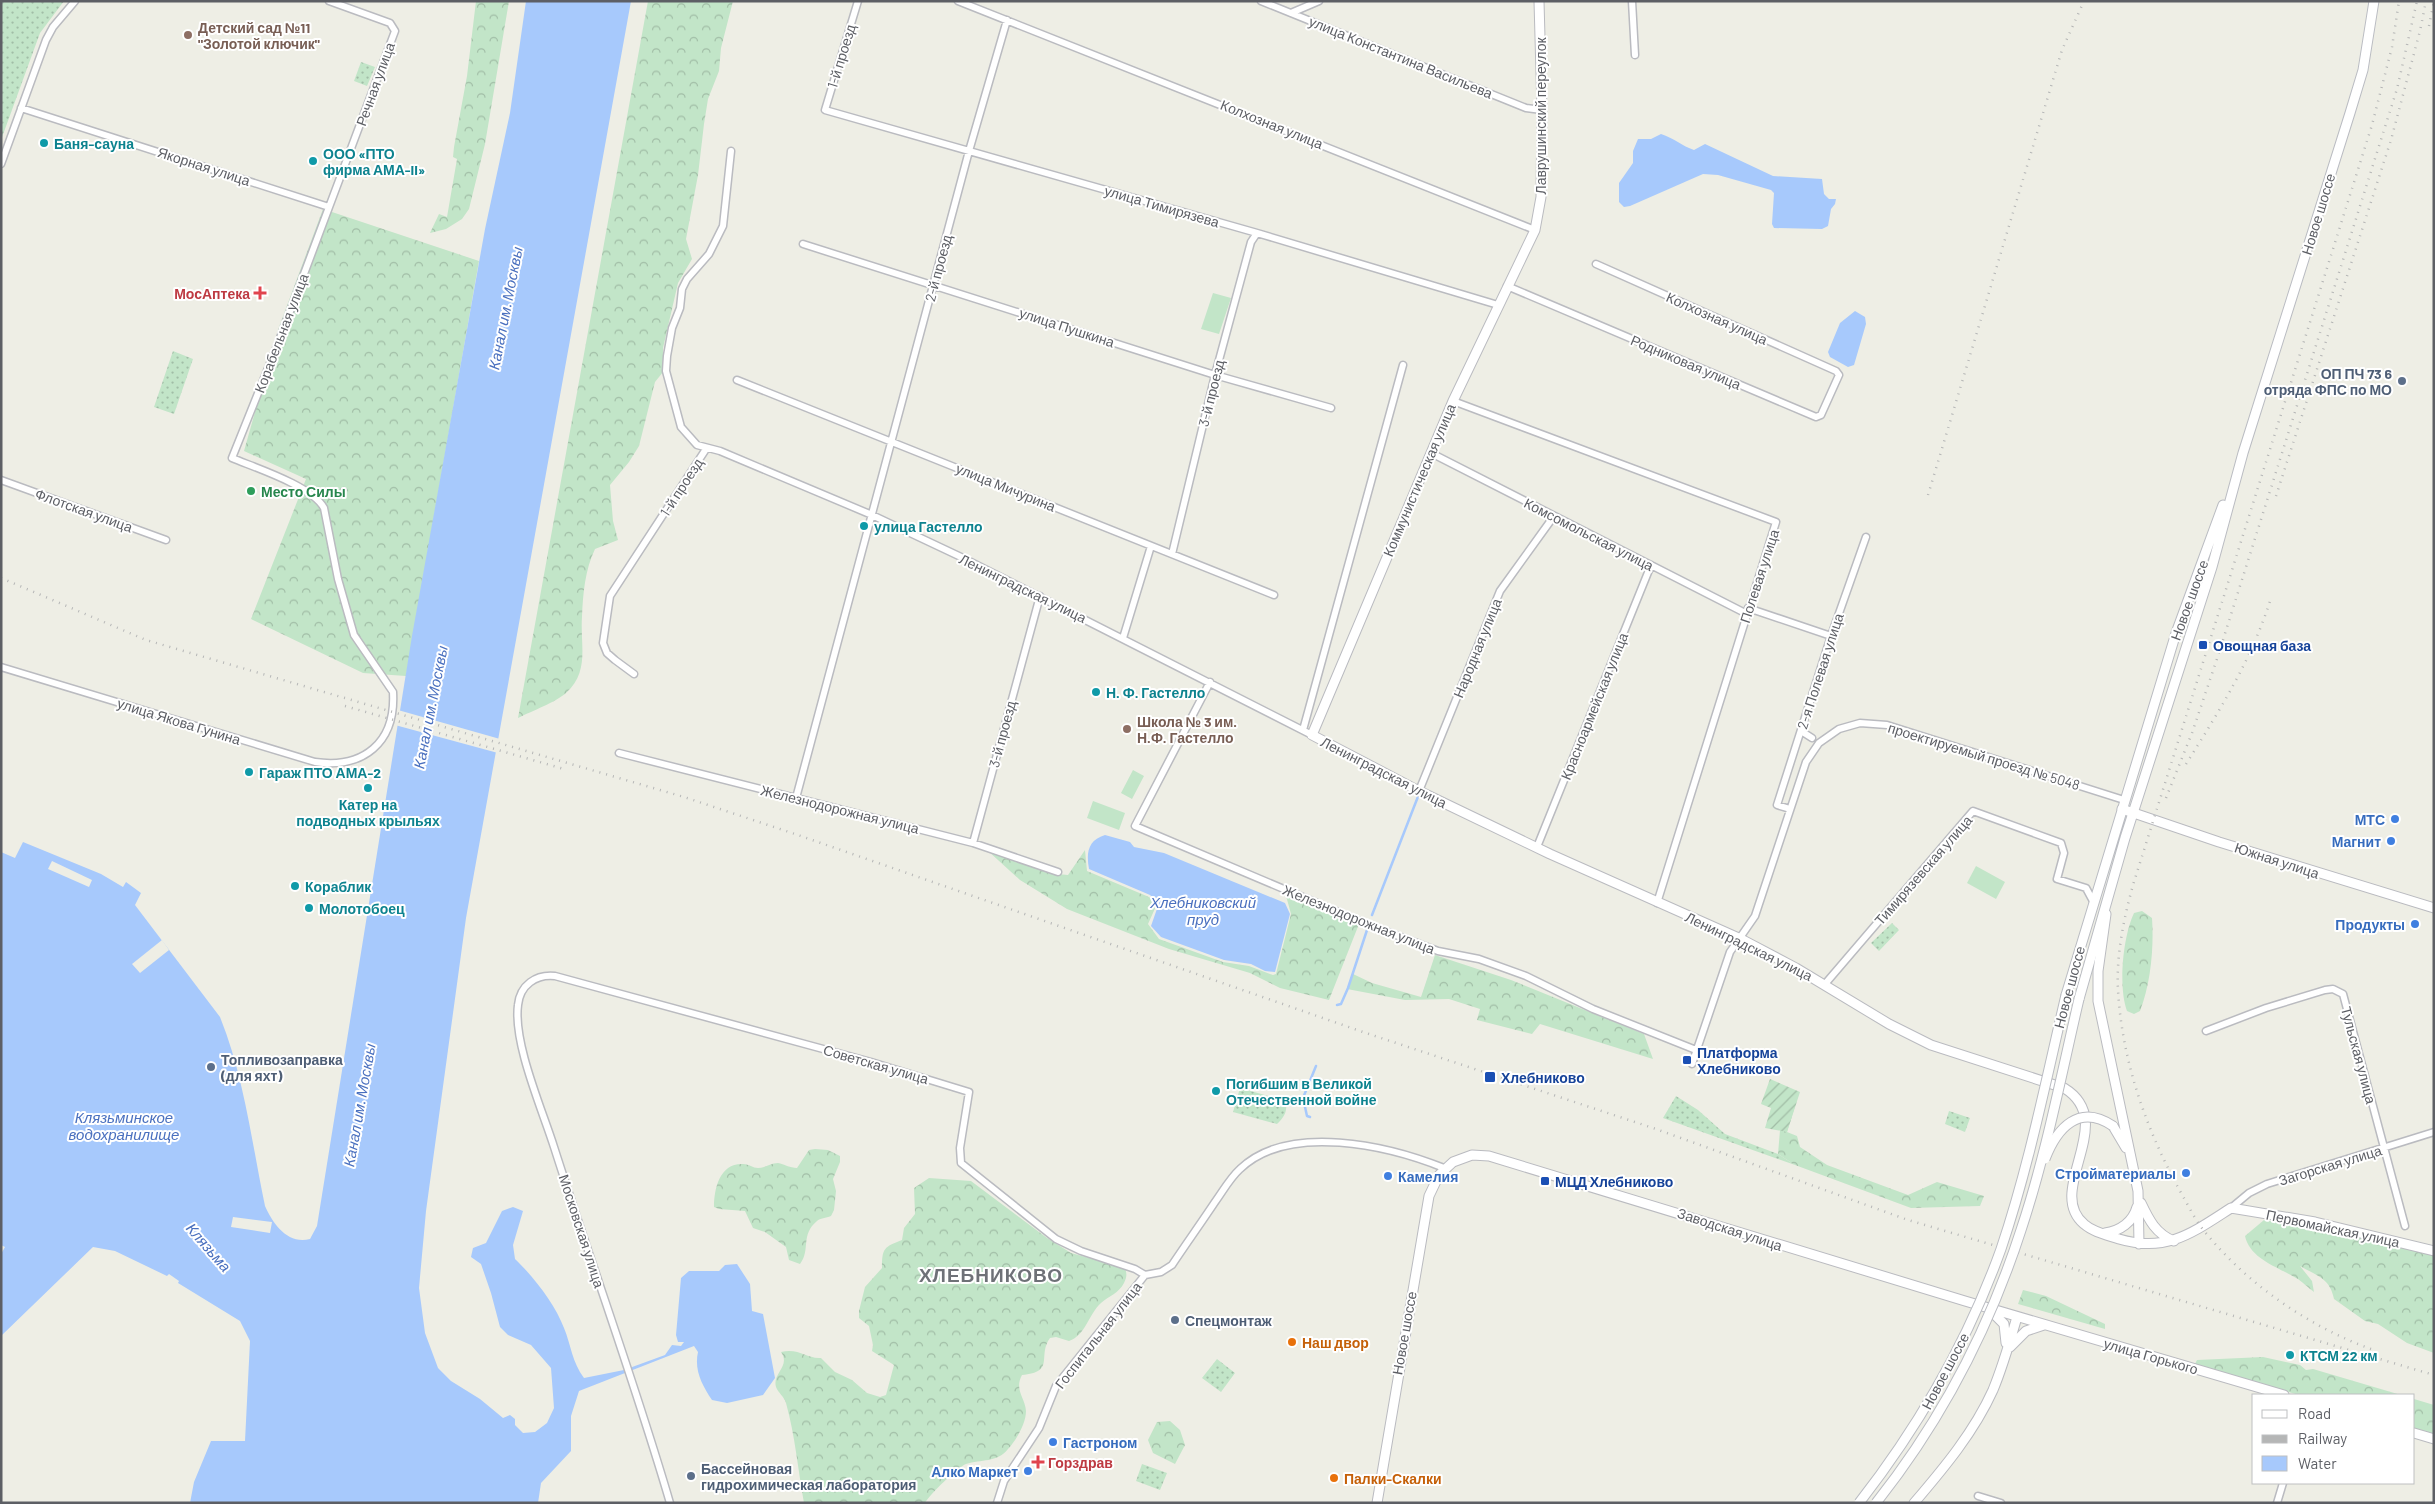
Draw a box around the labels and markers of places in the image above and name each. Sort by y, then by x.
place label: Детский сад №11 "Золотой ключик" [198,19,320,52]
marker: Детский сад №11 "Золотой ключик" [182,29,194,41]
place label: Баня-сауна [54,135,134,152]
marker: Баня-сауна [38,137,50,149]
place label: ООО «ПТО фирма АМА-II» [323,145,425,178]
marker: ООО «ПТО фирма АМА-II» [307,155,319,167]
place label: МосАптека [174,285,250,302]
marker: МосАптека [254,287,266,299]
place label: ОП ПЧ 73 6 отряда ФПС по МО [2264,365,2392,398]
marker: ОП ПЧ 73 6 отряда ФПС по МО [2396,375,2408,387]
place label: Место Силы [261,483,346,500]
marker: Место Силы [245,485,257,497]
place label: улица Гастелло [874,518,983,535]
marker: улица Гастелло [858,520,870,532]
place label: Овощная база [2213,637,2311,654]
marker: Овощная база [2197,639,2209,651]
place label: Н. Ф. Гастелло [1106,684,1205,701]
marker: Н. Ф. Гастелло [1090,686,1102,698]
place label: Школа № 3 им. Н.Ф. Гастелло [1137,713,1237,746]
marker: Школа № 3 им. Н.Ф. Гастелло [1121,723,1133,735]
place label: Гараж ПТО АМА-2 [259,764,381,781]
marker: Гараж ПТО АМА-2 [243,766,255,778]
marker: Катер на подводных крыльях [362,782,374,794]
place label: Катер на подводных крыльях [296,796,440,829]
place label: МТС [2355,811,2385,828]
marker: МТС [2389,813,2401,825]
place label: Магнит [2332,833,2381,850]
marker: Магнит [2385,835,2397,847]
place label: Кораблик [305,878,372,895]
marker: Кораблик [289,880,301,892]
place label: Молотобоец [319,900,405,917]
marker: Молотобоец [303,902,315,914]
place label: Продукты [2335,916,2405,933]
marker: Продукты [2409,918,2421,930]
place label: Платформа Хлебниково [1697,1044,1781,1077]
place label: Топливозаправка (для яхт) [220,1051,343,1084]
marker: Платформа Хлебниково [1681,1054,1693,1066]
marker: Топливозаправка (для яхт) [205,1061,217,1073]
place label: Хлебниково [1501,1069,1585,1086]
marker: Хлебниково [1483,1070,1497,1084]
place label: Погибшим в Великой Отечественной войне [1226,1075,1377,1108]
marker: Погибшим в Великой Отечественной войне [1210,1085,1222,1097]
place label: Стройматериалы [2055,1165,2176,1182]
marker: Стройматериалы [2180,1167,2192,1179]
place label: Камелия [1398,1168,1458,1185]
marker: Камелия [1382,1170,1394,1182]
place label: МЦД Хлебниково [1555,1173,1673,1190]
marker: МЦД Хлебниково [1539,1175,1551,1187]
place label: Спецмонтаж [1185,1312,1273,1329]
marker: Спецмонтаж [1169,1314,1181,1326]
place label: Наш двор [1302,1334,1369,1351]
marker: Наш двор [1286,1336,1298,1348]
place label: КТСМ 22 км [2300,1347,2378,1364]
marker: КТСМ 22 км [2284,1349,2296,1361]
place label: Гастроном [1063,1434,1137,1451]
marker: Гастроном [1047,1436,1059,1448]
place label: Горздрав [1048,1454,1113,1471]
marker: Горздрав [1032,1456,1044,1468]
place label: Бассейновая гидрохимическая лаборатория [701,1460,916,1493]
place label: Алко Маркет [931,1463,1018,1480]
marker: Алко Маркет [1022,1465,1034,1477]
marker: Бассейновая гидрохимическая лаборатория [685,1470,697,1482]
place label: Палки-Скалки [1344,1470,1442,1487]
marker: Палки-Скалки [1328,1472,1340,1484]

